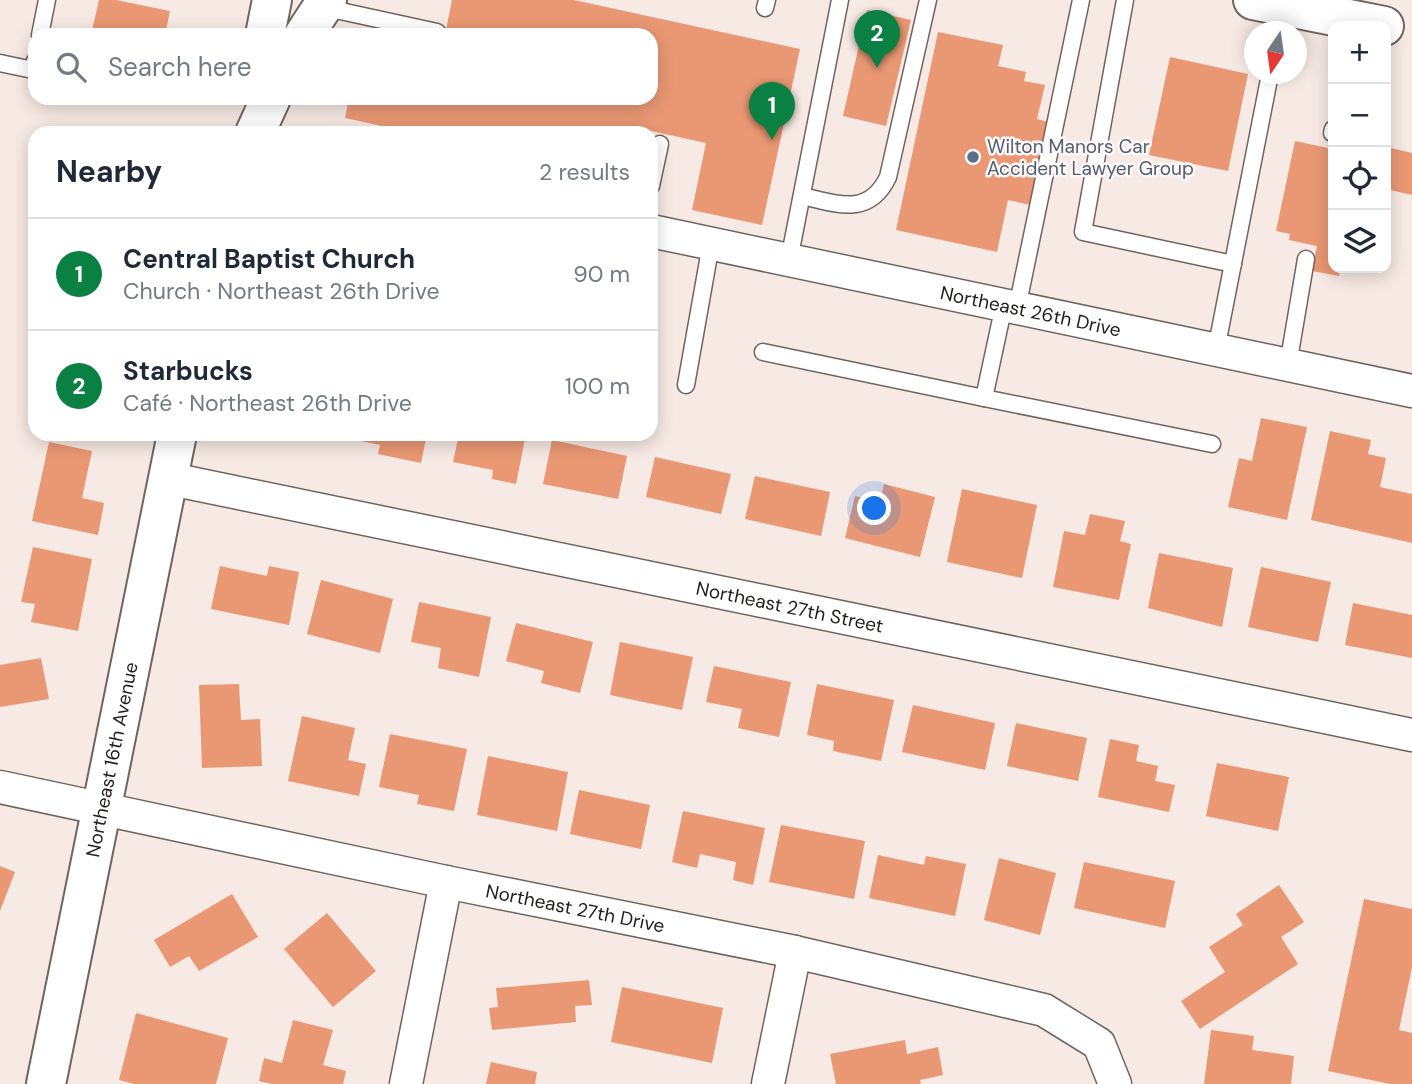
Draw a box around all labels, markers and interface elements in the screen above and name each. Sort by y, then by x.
pin: 2 [854,10,900,68]
north arrow [1244,21,1307,84]
map controls [1328,21,1391,273]
button: + [1328,21,1391,84]
search box [28,28,658,105]
icon: search [52,48,90,86]
text: Search here [108,50,251,84]
pin: 1 [749,82,795,140]
button: − [1328,84,1391,147]
place label: Wilton Manors Car Accident Lawyer Group [987,134,1194,181]
button: locate [1328,147,1391,210]
marker: Wilton Manors Car Accident Lawyer Group [965,149,981,165]
text: Nearby [56,152,162,191]
text: 2 results [539,157,630,187]
button: layers [1328,210,1391,273]
text: Central Baptist Church [123,242,415,276]
text: 1 [75,259,83,289]
text: 90 m [573,259,630,289]
text: Church · Northeast 26th Drive [123,276,440,306]
street label: Northeast 26th Drive [938,280,1123,342]
text: Starbucks [123,354,253,388]
text: 2 [72,371,86,401]
text: 100 m [565,371,630,401]
text: Café · Northeast 26th Drive [123,388,412,418]
your location [857,491,891,525]
street label: Northeast 27th Street [694,575,886,638]
street label: Northeast 16th Avenue [80,660,143,859]
street label: Northeast 27th Drive [484,878,667,938]

